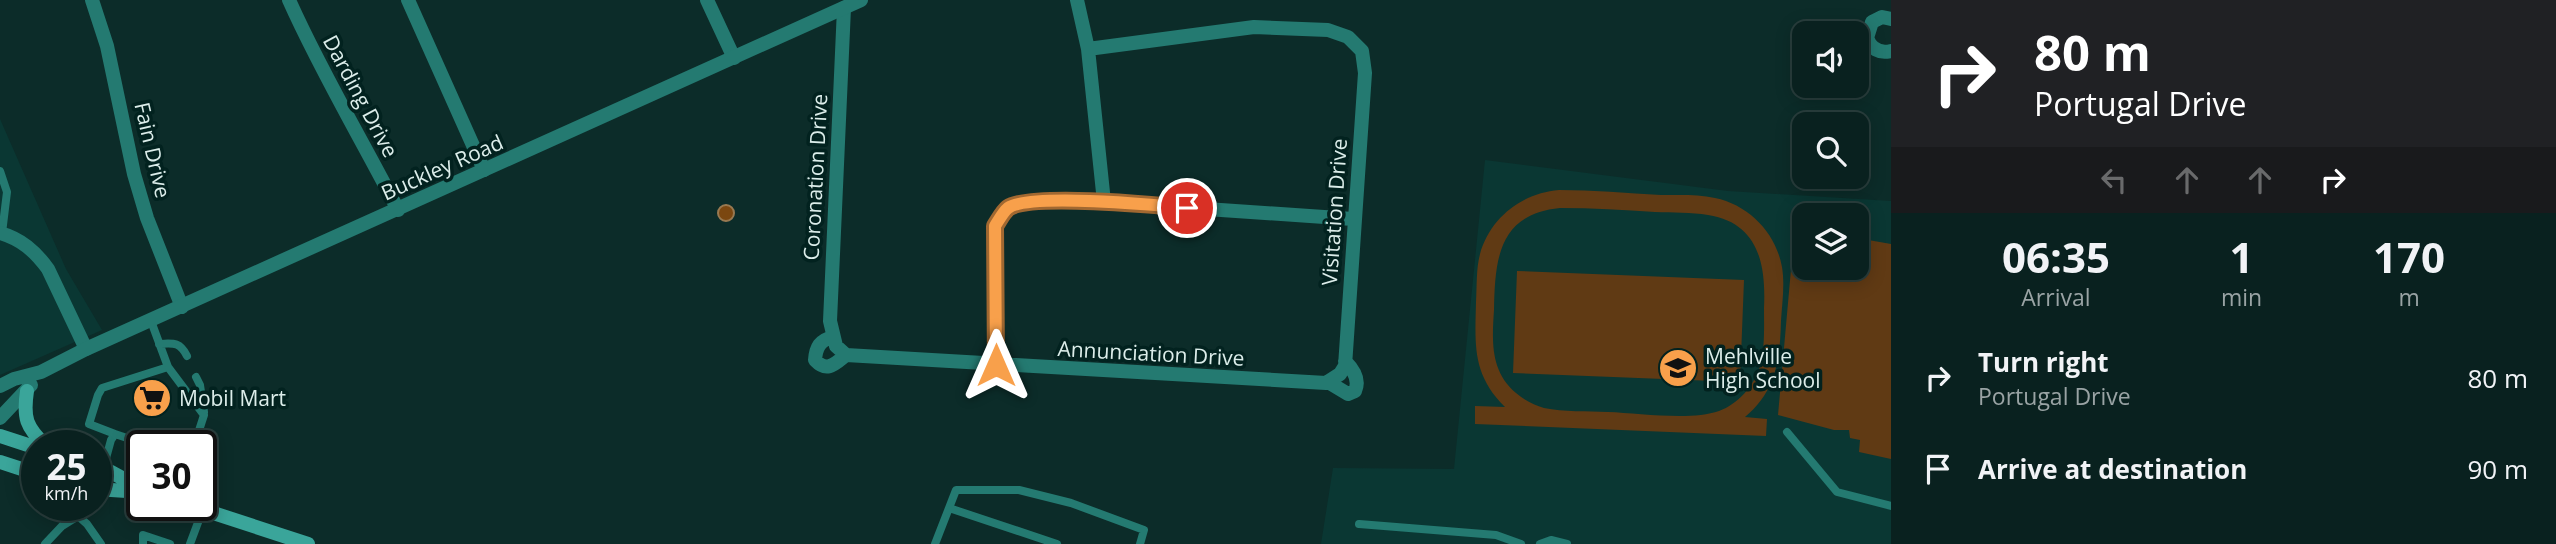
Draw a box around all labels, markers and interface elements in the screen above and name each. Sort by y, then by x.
text: 80 m [2034,19,2151,85]
map controls [1792,21,1869,280]
button: sound [1792,21,1869,98]
icon: right [1919,28,2010,119]
street label: Darding Drive [317,30,405,162]
text: Portugal Drive [2034,82,2246,125]
street label: Coronation Drive [797,93,833,261]
street label: Fain Drive [128,99,178,201]
button: search [1792,112,1869,189]
street label: Buckley Road [377,128,507,206]
street label: Visitation Drive [1315,137,1353,287]
icon: left [2095,161,2133,199]
icon: ahead [2168,161,2206,199]
icon: ahead [2241,161,2279,199]
icon: right [2314,161,2352,199]
pin [1157,178,1217,238]
icon: arrive [1168,189,1206,227]
button: layers [1792,203,1869,280]
text: 06:35 [2002,228,2110,285]
text: 1 [2229,228,2254,285]
text: 170 [2373,228,2445,285]
text: Arrival [2021,281,2091,313]
text: min [2221,281,2262,313]
text: m [2398,281,2420,313]
position arrow [959,328,1033,402]
street label: Annunciation Drive [1057,334,1245,372]
place label: Mehlville High School [1705,342,1821,394]
text: Turn right [1978,344,2109,380]
school or university icon: Mehlville High School [1657,347,1699,389]
icon: right [1919,359,1957,397]
text: 80 m [2467,360,2528,396]
supermarket icon: Mobil Mart [131,377,173,419]
text: Portugal Drive [1978,380,2131,412]
place label: Mobil Mart [179,384,286,412]
speed limit sign: 30 [126,430,217,521]
text: 25 [46,443,87,490]
icon: arrive [1919,450,1957,488]
text: Arrive at destination [1978,451,2247,487]
text: 90 m [2467,451,2528,487]
text: km/h [45,481,88,505]

